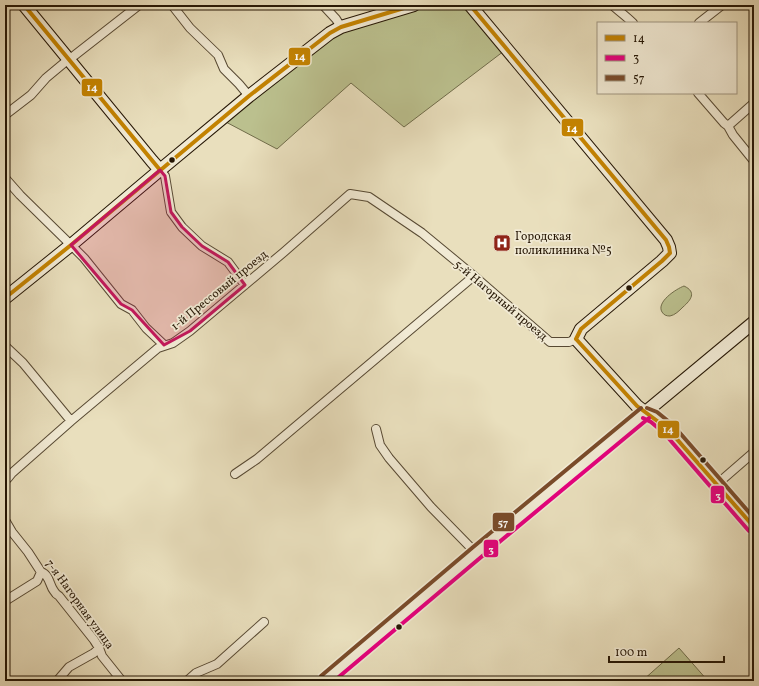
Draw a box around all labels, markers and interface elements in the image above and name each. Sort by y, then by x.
legend [597,22,737,94]
text: 14 [633,31,645,47]
line badge: 14 [288,47,311,66]
text: 14 [294,50,306,65]
text: 3 [633,51,639,67]
text: 57 [633,71,645,87]
line badge: 14 [81,78,103,97]
text: 14 [86,81,98,96]
line badge: 14 [561,118,584,137]
text: 14 [566,122,578,137]
unlabelled marker [167,155,177,165]
place label: Городская поликлиника №5 [515,229,612,259]
hospital icon: Городская поликлиника №5 [492,233,512,253]
street label: 1-й Прессовый проезд [168,247,271,335]
street label: 5-й Нагорный проезд [450,257,551,345]
unlabelled marker [624,283,634,293]
line badge: 14 [657,420,680,439]
text: 14 [662,423,674,438]
unlabelled marker [698,455,708,465]
line badge: 3 [710,485,725,504]
text: 3 [715,489,721,504]
line badge: 57 [492,512,515,532]
text: 57 [498,516,508,531]
line badge: 3 [483,539,499,558]
text: 3 [488,543,494,558]
street label: 7-я Нагорная улица [41,556,117,653]
unlabelled marker [394,622,404,632]
scale bar [609,638,724,664]
text: 100 m [615,645,648,661]

